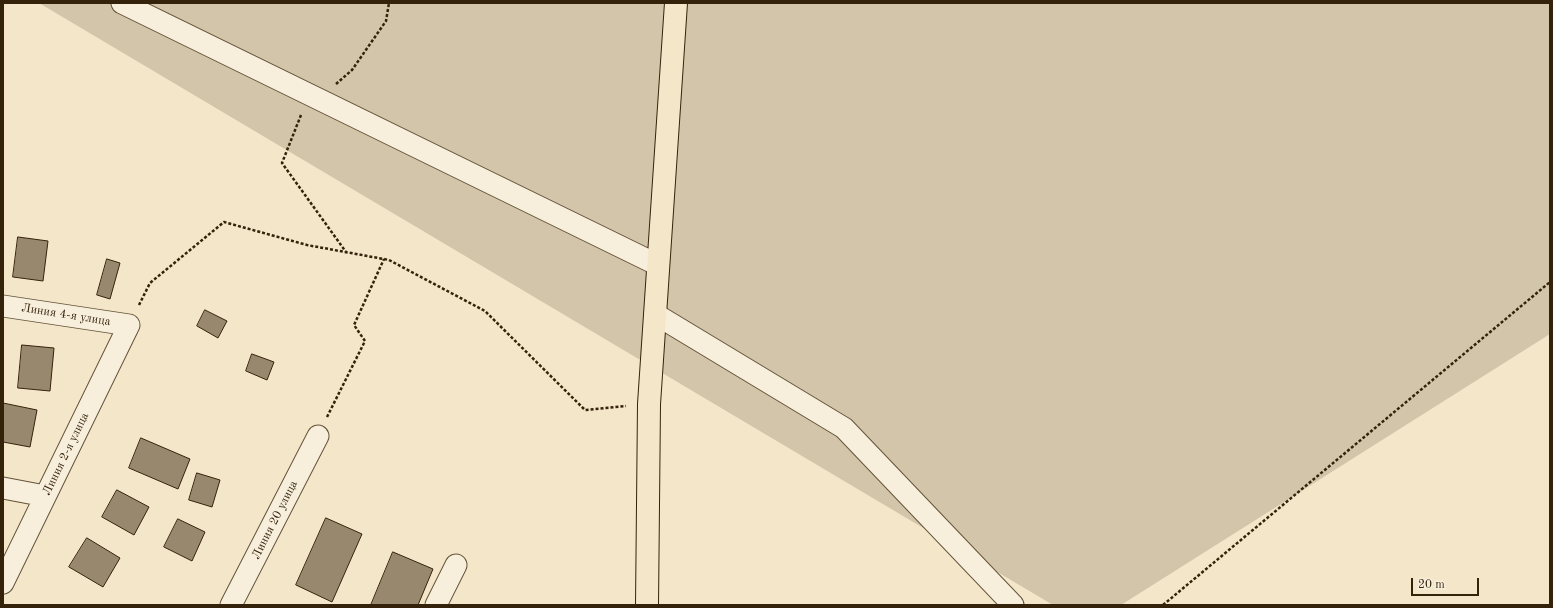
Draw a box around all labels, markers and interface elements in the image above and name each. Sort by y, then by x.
street label: Линия 4-я улица [20,301,112,329]
street label: Линия 2-я улица [40,410,92,498]
street label: Линия 20 улица [249,478,301,562]
scale bar [1413,570,1481,596]
text: 20 m [1418,579,1445,591]

